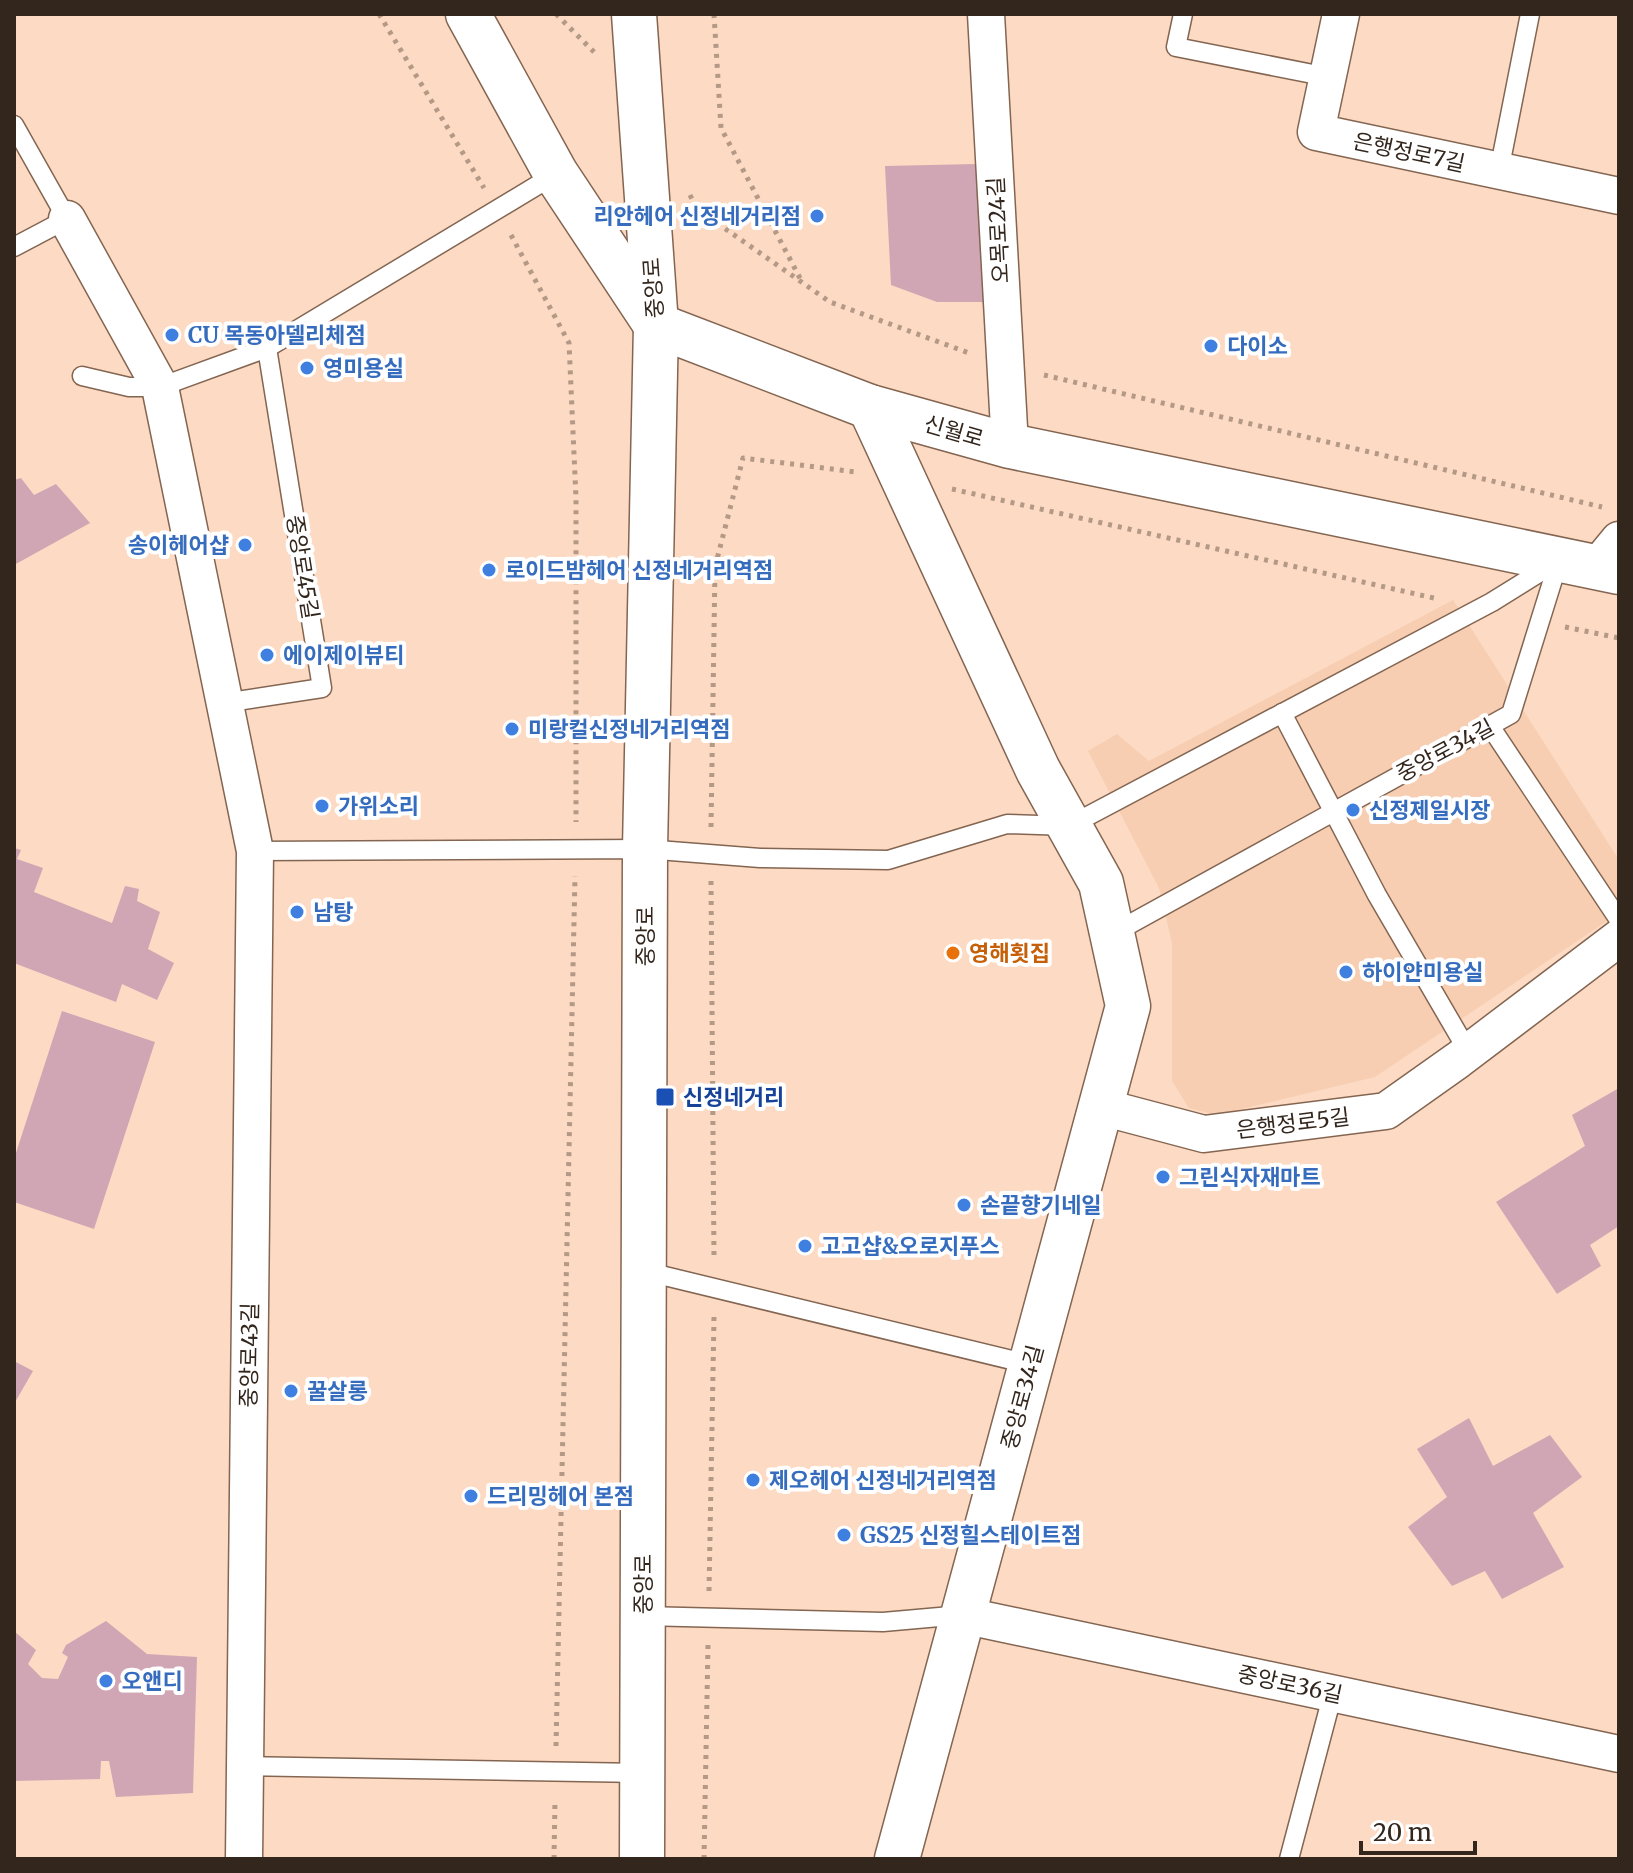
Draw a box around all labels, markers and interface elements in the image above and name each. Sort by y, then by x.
street label: 은행정로7길 [1350,126,1468,178]
street label: 오목로24길 [981,176,1015,284]
place label: 리안헤어 신정네거리점 [593,202,801,230]
marker: 리안헤어 신정네거리점 [808,207,826,225]
street label: 중앙로 [637,257,669,319]
place label: CU 목동아델리체점 [188,321,366,349]
marker: CU 목동아델리체점 [163,326,181,344]
place label: 다이소 [1227,332,1288,360]
marker: 다이소 [1202,337,1220,355]
place label: 영미용실 [323,354,404,382]
marker: 영미용실 [298,359,316,377]
street label: 신월로 [921,409,987,453]
street label: 중앙로45길 [281,513,325,621]
place label: 송이헤어샵 [128,531,229,559]
marker: 송이헤어샵 [236,536,254,554]
place label: 로이드밤헤어 신정네거리역점 [505,556,773,584]
marker: 로이드밤헤어 신정네거리역점 [480,561,498,579]
place label: 에이제이뷰티 [283,641,404,669]
marker: 에이제이뷰티 [258,646,276,664]
street label: 중앙로34길 [1391,713,1499,787]
place label: 미랑컬신정네거리역점 [528,715,730,743]
marker: 미랑컬신정네거리역점 [503,720,521,738]
place label: 가위소리 [338,792,419,820]
place label: 신정제일시장 [1369,796,1490,824]
marker: 가위소리 [313,797,331,815]
marker: 신정제일시장 [1344,801,1362,819]
place label: 남탕 [313,898,353,926]
marker: 남탕 [288,903,306,921]
street label: 중앙로 [631,906,659,966]
place label: 영해횟집 [969,939,1050,967]
marker: 영해횟집 [944,944,962,962]
place label: 하이얀미용실 [1362,958,1483,986]
marker: 하이얀미용실 [1337,963,1355,981]
place label: 신정네거리 [683,1083,784,1111]
marker: 신정네거리 [654,1086,676,1108]
street label: 은행정로5길 [1235,1102,1351,1144]
place label: 그린식자재마트 [1179,1163,1321,1191]
marker: 그린식자재마트 [1154,1168,1172,1186]
place label: 손끝향기네일 [980,1191,1101,1219]
marker: 손끝향기네일 [955,1196,973,1214]
place label: 고고샵&오로지푸스 [821,1232,1000,1260]
marker: 고고샵&오로지푸스 [796,1237,814,1255]
street label: 중앙로43길 [234,1302,264,1408]
street label: 중앙로34길 [995,1342,1049,1452]
place label: 꿀살롱 [307,1377,368,1405]
marker: 꿀살롱 [282,1382,300,1400]
place label: 제오헤어 신정네거리역점 [769,1466,997,1494]
marker: 제오헤어 신정네거리역점 [744,1471,762,1489]
place label: 드리밍헤어 본점 [487,1482,634,1510]
marker: 드리밍헤어 본점 [462,1487,480,1505]
place label: GS25 신정힐스테이트점 [860,1521,1081,1549]
marker: GS25 신정힐스테이트점 [835,1526,853,1544]
street label: 중앙로 [629,1554,657,1614]
street label: 중앙로36길 [1235,1659,1345,1709]
place label: 오앤디 [122,1667,183,1695]
marker: 오앤디 [97,1672,115,1690]
scale bar [1361,1805,1475,1855]
text: 20 m [1373,1817,1432,1848]

